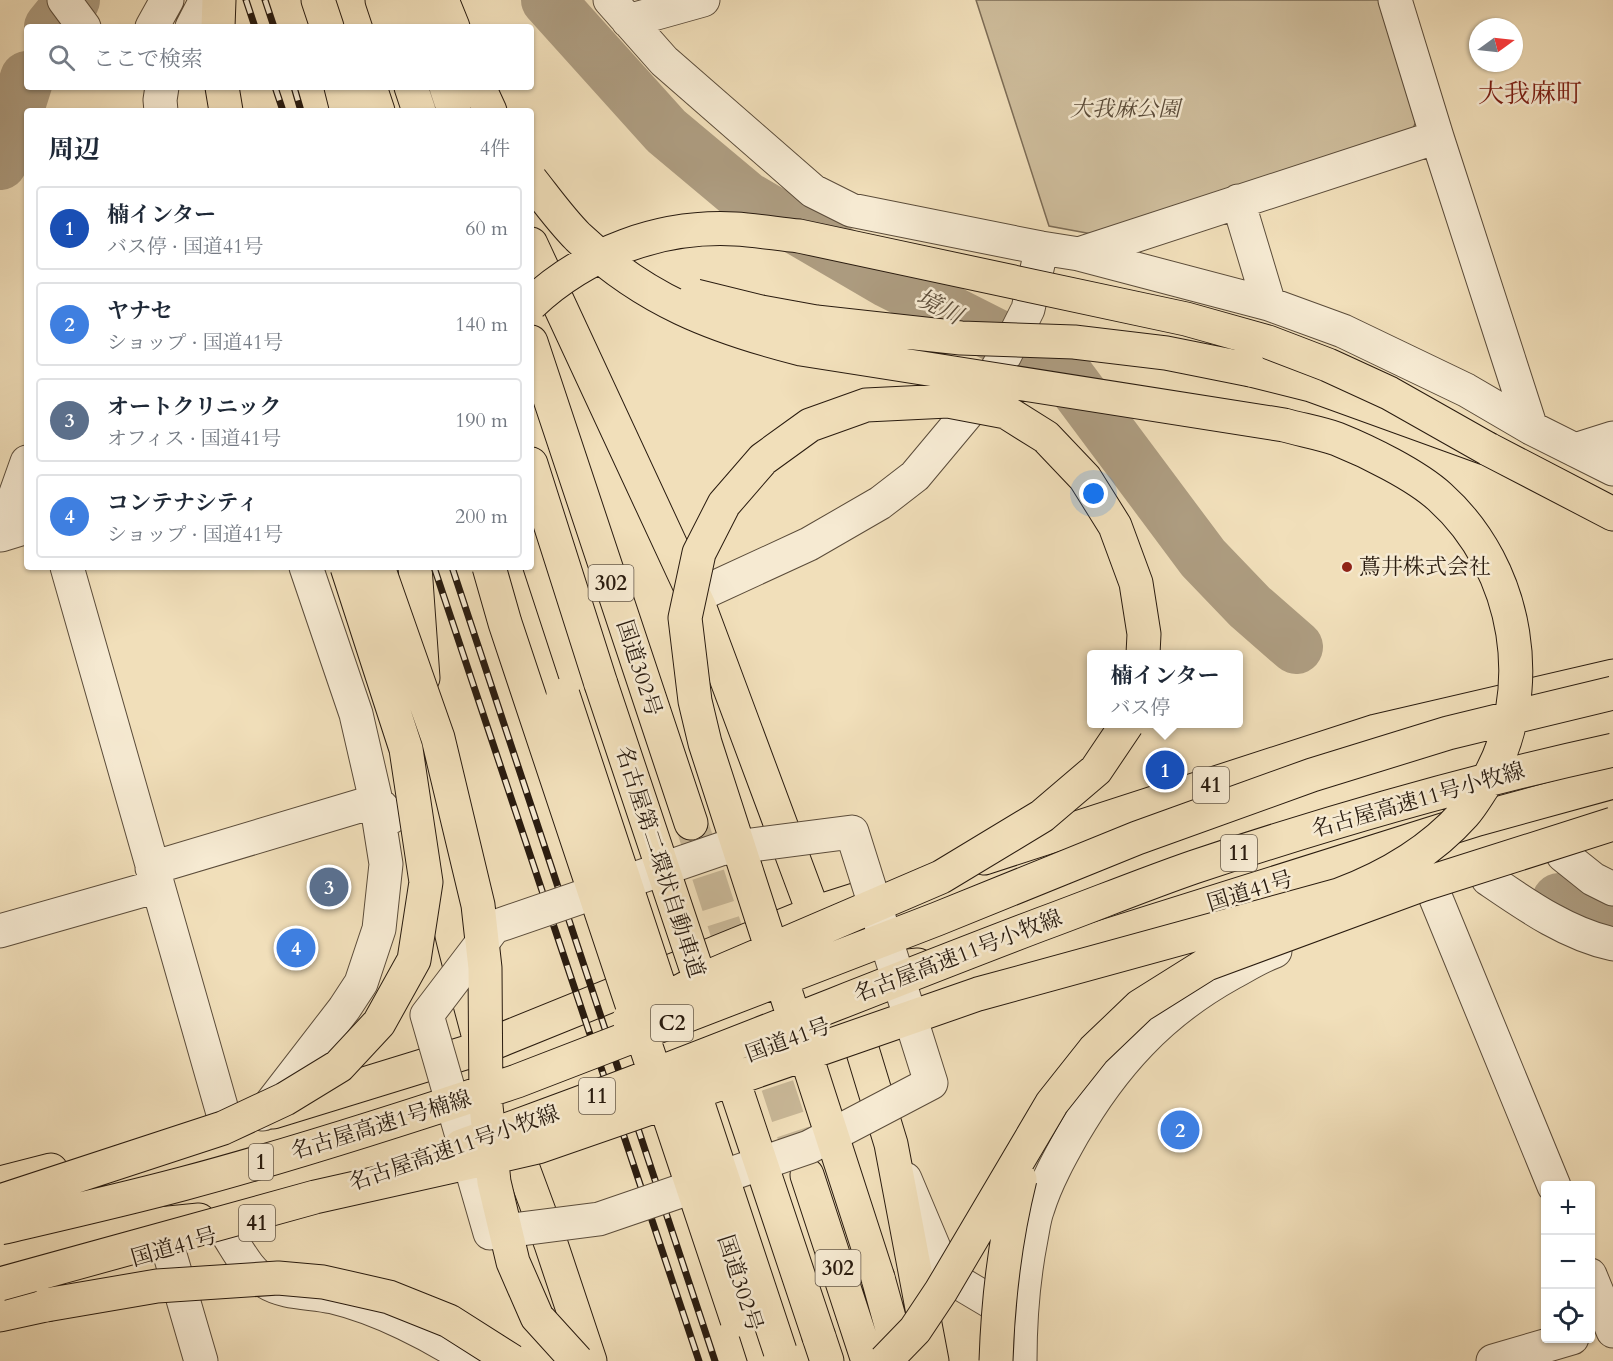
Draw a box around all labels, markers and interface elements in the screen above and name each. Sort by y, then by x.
north arrow [1469,18,1523,72]
search box [24,24,534,90]
icon: search [45,41,78,74]
text: ここで検索 [93,44,203,74]
district label: 大我麻町 [1478,76,1582,111]
park label: 大我麻公園 [1070,94,1183,124]
text: 周辺 [48,132,100,167]
text: 4件 [480,135,510,162]
text: 楠インター [107,200,216,230]
text: 1 [64,215,75,242]
text: 60 m [465,215,508,242]
text: バス停 · 国道41号 [107,233,263,260]
water label: 境川 [910,281,971,334]
text: ヤナセ [107,296,173,326]
text: 2 [64,311,75,338]
text: 140 m [455,311,508,338]
text: ショップ · 国道41号 [107,329,283,356]
text: オートクリニック [107,392,281,422]
text: 3 [64,407,75,434]
text: 190 m [455,407,508,434]
text: オフィス · 国道41号 [107,425,281,452]
your location [1079,479,1108,508]
text: コンテナシティ [107,488,259,518]
text: 4 [64,503,75,530]
text: 200 m [455,503,508,530]
text: ショップ · 国道41号 [107,521,283,548]
place label: 蔦井株式会社 [1359,552,1491,582]
marker: 蔦井株式会社 [1340,560,1354,574]
road number: 302 [588,565,634,601]
street label: 国道302号 [609,616,669,720]
popup [1087,650,1243,728]
text: 楠インター [1110,661,1220,691]
text: バス停 [1110,694,1170,721]
street label: 名古屋第二環状自動車道 [608,742,712,982]
pin: 1 [1146,748,1184,792]
street label: 名古屋高速11号小牧線 [1308,755,1528,845]
road number: 41 [1193,767,1229,803]
road number: 11 [1221,835,1257,871]
pin: 3 [310,864,348,910]
street label: 国道41号 [1203,864,1297,918]
street label: 名古屋高速11号小牧線 [850,902,1066,1010]
pin: 4 [276,926,316,970]
road number: C2 [651,1005,693,1041]
street label: 国道41号 [741,1011,835,1069]
road number: 11 [579,1078,615,1114]
street label: 名古屋高速1号楠線 [287,1083,475,1167]
street label: 名古屋高速11号小牧線 [345,1098,563,1198]
pin: 2 [1160,1108,1200,1152]
road number: 1 [249,1144,273,1180]
map controls [1541,1181,1595,1343]
button: + [1541,1181,1595,1235]
road number: 41 [239,1205,275,1241]
street label: 国道41号 [127,1220,221,1274]
street label: 国道302号 [710,1231,770,1335]
button: − [1541,1235,1595,1289]
road number: 302 [816,1250,860,1286]
button: locate [1541,1289,1595,1343]

